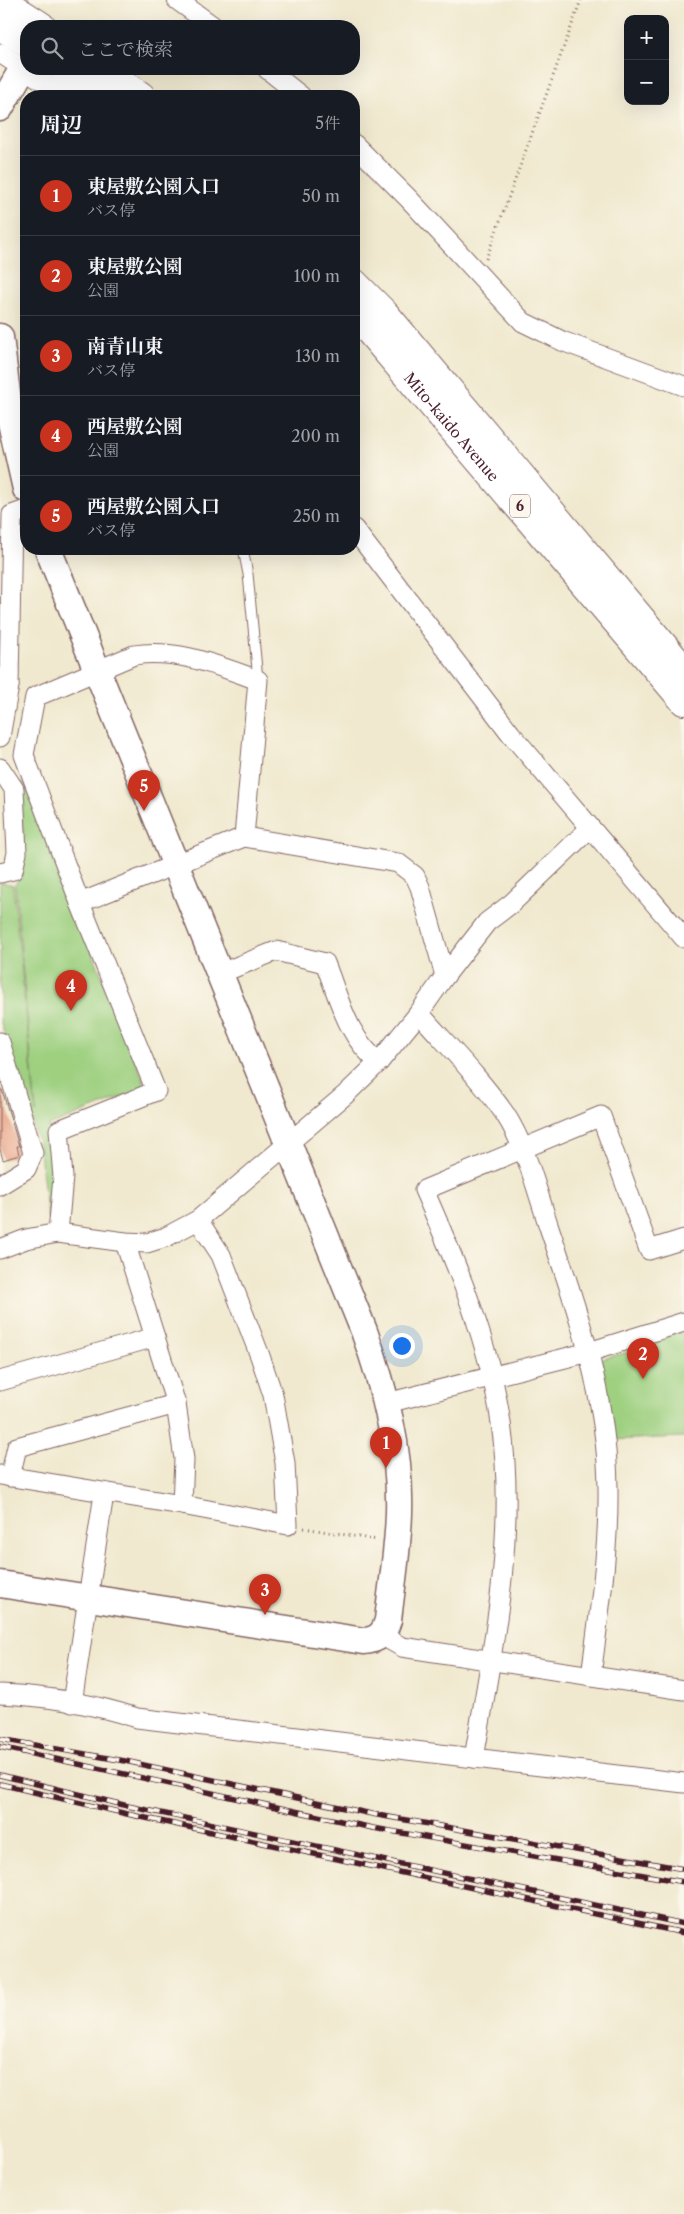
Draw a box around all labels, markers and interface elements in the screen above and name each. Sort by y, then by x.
map controls [624,15,669,105]
button: + [624,15,669,60]
search box [20,20,360,75]
icon: search [38,34,66,62]
text: ここで検索 [78,38,173,61]
button: − [624,60,669,105]
text: 周辺 [40,112,82,137]
text: 5件 [315,113,340,133]
text: 東屋敷公園入口 [87,175,220,198]
text: 1 [52,186,60,206]
text: 50 m [302,186,340,206]
text: バス停 [87,200,135,220]
text: 東屋敷公園 [87,255,182,278]
text: 2 [51,266,61,286]
text: 100 m [294,266,340,286]
text: 公園 [87,280,119,300]
text: 南青山東 [87,335,163,358]
text: 3 [51,346,61,366]
text: 130 m [295,346,340,366]
text: バス停 [87,360,135,380]
street label: Mito-kaido Avenue [400,369,503,485]
text: 西屋敷公園 [87,415,182,438]
text: 4 [51,426,61,446]
text: 200 m [291,426,340,446]
text: 公園 [87,440,119,460]
road number: 6 [510,494,530,518]
text: 西屋敷公園入口 [87,495,220,518]
text: 5 [52,506,60,526]
text: 250 m [293,506,340,526]
text: バス停 [87,520,135,540]
pin: 5 [128,770,160,811]
pin: 4 [55,970,87,1011]
your location [389,1333,415,1359]
pin: 2 [627,1338,659,1379]
pin: 1 [370,1427,402,1468]
pin: 3 [249,1574,281,1615]

